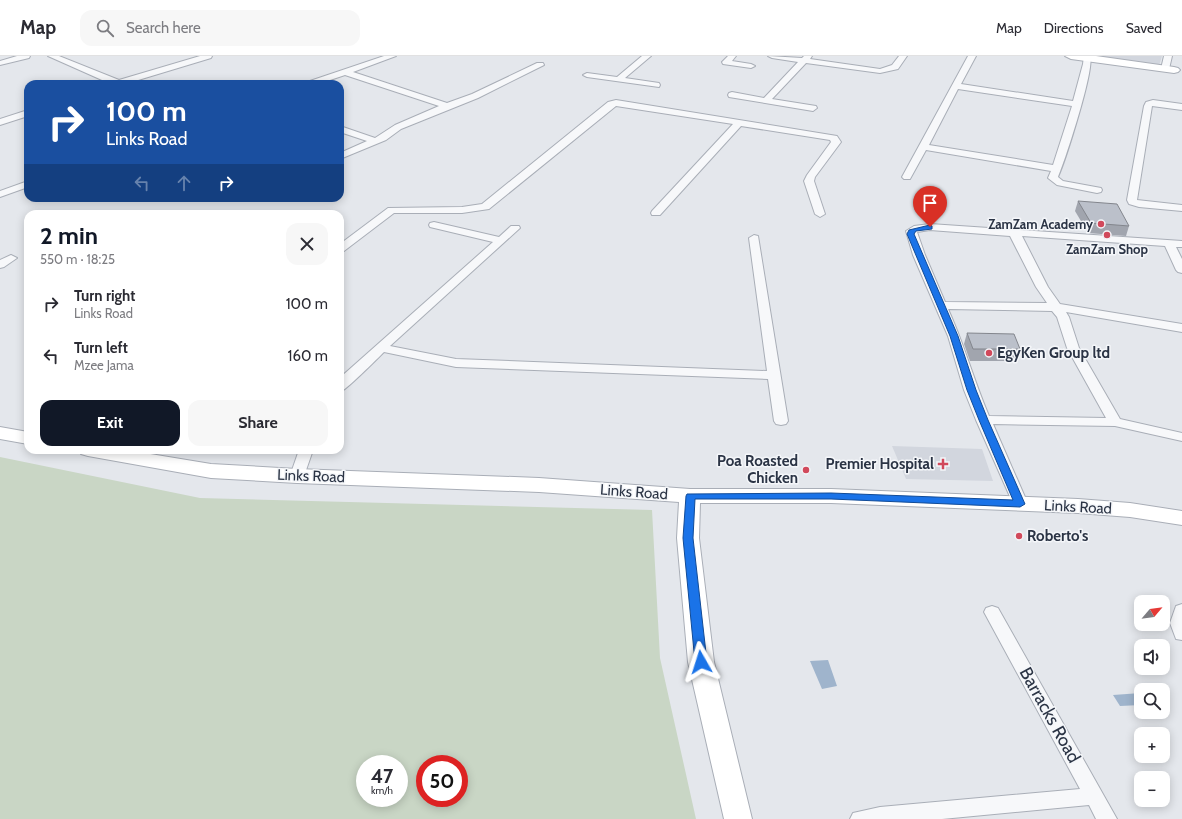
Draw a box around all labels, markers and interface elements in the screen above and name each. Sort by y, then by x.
search box [80,10,360,46]
text: Map [20,16,56,39]
icon: search [94,17,116,39]
text: Search here [126,19,201,37]
text: Map [996,19,1022,37]
text: Directions [1044,19,1104,37]
text: Saved [1126,19,1162,37]
text: 100 m [106,94,187,128]
icon: right [40,96,92,148]
text: Links Road [106,128,188,150]
icon: left [131,172,153,194]
icon: ahead [173,172,195,194]
icon: right [215,172,237,194]
pin [913,186,947,227]
icon: arrive [919,192,941,214]
place label: ZamZam Academy [988,216,1093,232]
marker: ZamZam Academy [1096,219,1106,229]
text: 2 min [40,221,98,250]
button: close [286,223,328,265]
marker: ZamZam Shop [1102,230,1112,240]
place label: ZamZam Shop [1066,241,1148,257]
text: 550 m · 18:25 [40,251,115,267]
text: Turn right [74,287,135,305]
icon: right [40,293,62,315]
text: 100 m [286,295,328,313]
text: Links Road [74,305,133,321]
text: Turn left [74,339,128,357]
place label: EgyKen Group ltd [997,344,1110,362]
icon: left [40,345,62,367]
text: 160 m [288,347,328,365]
marker: EgyKen Group ltd [984,348,994,358]
text: Mzee Jama [74,357,134,373]
button: Exit [40,400,180,446]
button: Share [188,400,328,446]
place label: Poa Roasted Chicken [717,452,798,487]
place label: Premier Hospital [826,455,934,473]
marker: Premier Hospital [937,458,949,470]
marker: Poa Roasted Chicken [801,465,811,475]
street label: Links Road [277,466,345,486]
street label: Links Road [599,481,669,503]
street label: Links Road [1044,496,1112,518]
place label: Roberto's [1027,527,1088,545]
marker: Roberto's [1014,531,1024,541]
north arrow [1134,595,1170,631]
map controls [1134,595,1170,807]
button: sound [1134,639,1170,675]
position arrow [680,641,722,683]
street label: Barracks Road [1015,663,1085,767]
button: search [1134,683,1170,719]
button: + [1134,727,1170,763]
speed limit sign: 50 [416,755,468,807]
text: 47 [371,764,393,788]
button: − [1134,771,1170,807]
text: km/h [371,784,393,797]

